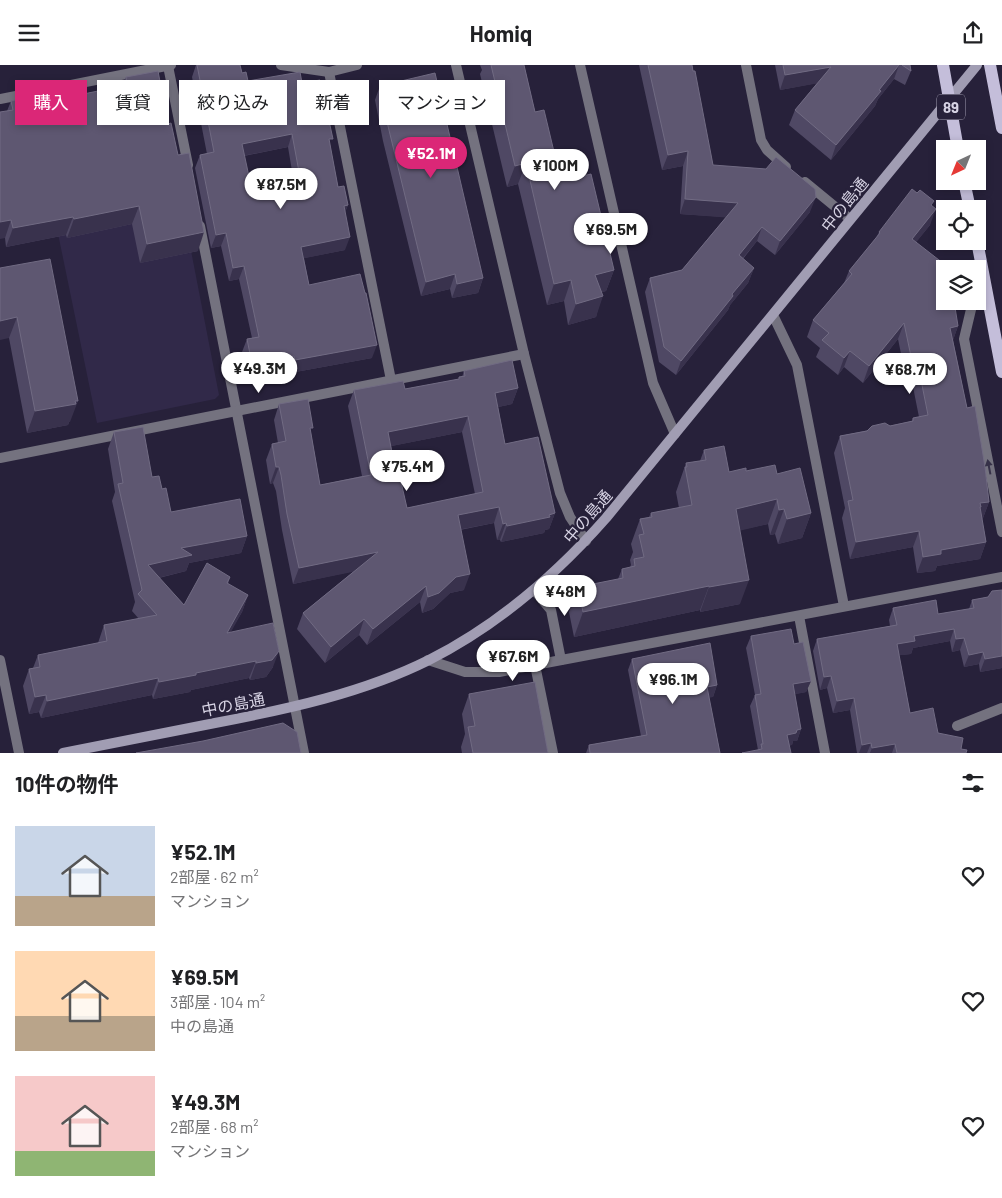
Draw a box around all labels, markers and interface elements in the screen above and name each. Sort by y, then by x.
icon: menu [15,19,43,47]
icon: share [959,19,987,47]
text: Homiq [470,20,532,46]
chip: 購入 [15,80,87,125]
chip: 賃貸 [97,80,169,125]
chip: 絞り込み [179,80,287,125]
chip: 新着 [297,80,369,125]
chip: マンション [379,80,505,125]
road number: 89 [937,95,965,119]
pin: ¥52.1M [390,137,472,179]
north arrow [936,140,986,190]
map controls [936,140,986,310]
text: ¥52.1M [406,143,456,162]
pin: ¥100M [520,149,590,191]
text: ¥100M [532,155,578,174]
pin: ¥87.5M [240,167,322,210]
street label: 中の島通 [816,173,872,235]
text: ¥87.5M [256,174,306,193]
button: locate [936,200,986,250]
pin: ¥69.5M [570,213,652,255]
text: ¥69.5M [585,219,637,238]
button: layers [936,260,986,310]
pin: ¥49.3M [218,351,300,394]
pin: ¥68.7M [869,353,951,395]
text: ¥49.3M [232,358,286,377]
text: ¥68.7M [884,359,936,378]
pin: ¥75.4M [366,449,448,492]
text: ¥75.4M [381,456,433,475]
one-way arrow [985,459,993,475]
street label: 中の島通 [559,486,615,546]
pin: ¥48M [535,575,595,617]
text: ¥48M [545,581,585,600]
pin: ¥67.6M [472,639,554,682]
text: ¥67.6M [488,646,538,665]
pin: ¥96.1M [632,663,714,705]
text: ¥96.1M [648,669,698,688]
street label: 中の島通 [200,689,266,719]
icon: filters [959,769,987,797]
text: 10件の物件 [15,771,118,796]
text: ¥52.1M [170,839,236,864]
icon: home [55,846,115,906]
icon: heart [959,862,987,890]
text: 2部屋 · 62 m² [170,867,259,886]
text: マンション [170,891,250,910]
text: ¥69.5M [170,964,239,989]
icon: home [55,971,115,1031]
icon: heart [959,987,987,1015]
text: 3部屋 · 104 m² [170,992,265,1011]
text: 中の島通 [170,1016,234,1035]
text: ¥49.3M [170,1089,240,1114]
icon: home [55,1096,115,1156]
icon: heart [959,1112,987,1140]
text: 2部屋 · 68 m² [170,1117,259,1136]
text: マンション [170,1141,250,1160]

